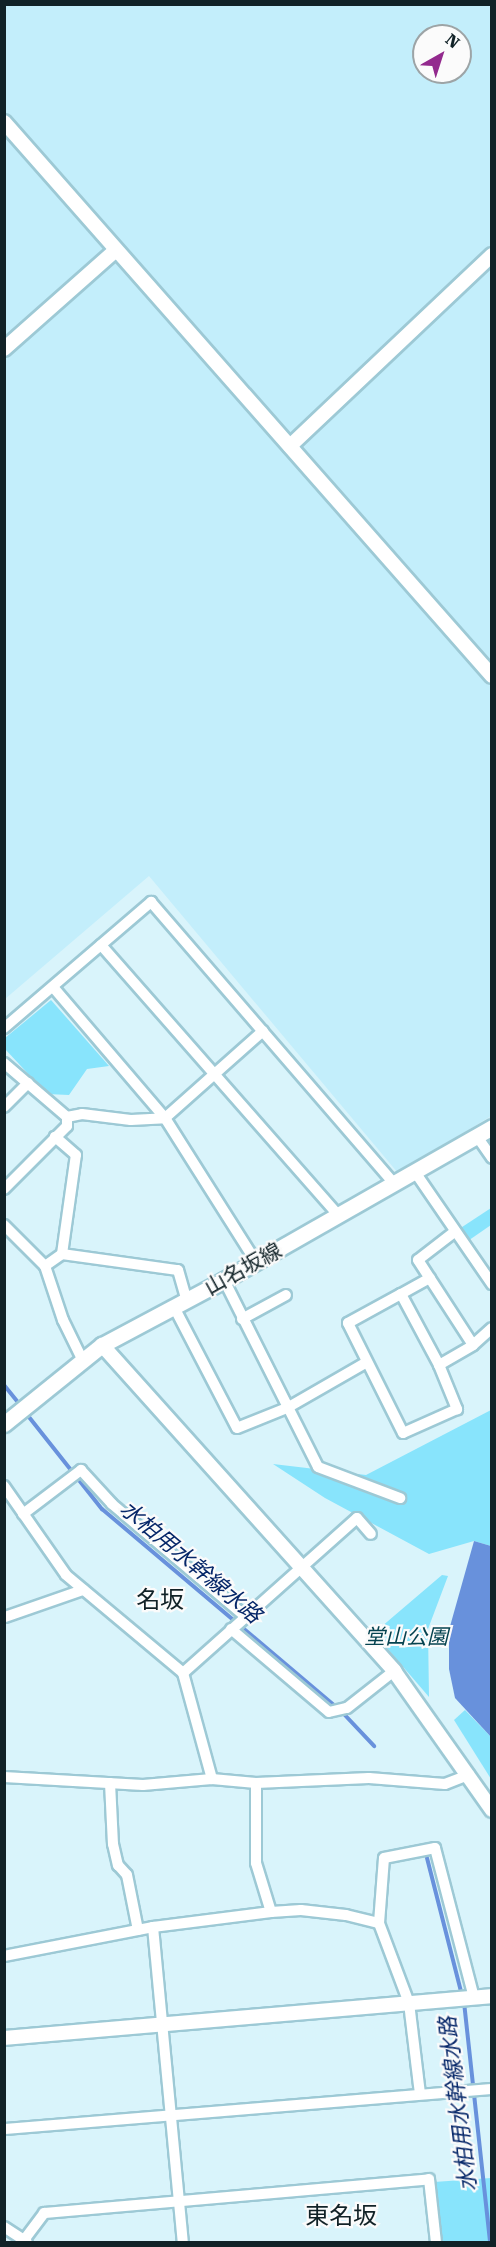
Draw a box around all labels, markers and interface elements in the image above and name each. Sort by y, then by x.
north arrow [412,24,472,84]
text: N [442,30,463,52]
street label: 山名坂線 [200,1238,286,1300]
water label: 水柏用水幹線水路 [115,1495,267,1629]
district label: 名坂 [136,1587,184,1615]
park label: 堂山公園 [364,1624,448,1650]
water label: 水柏用水幹線水路 [434,2015,482,2193]
district label: 東名坂 [305,2203,377,2231]

